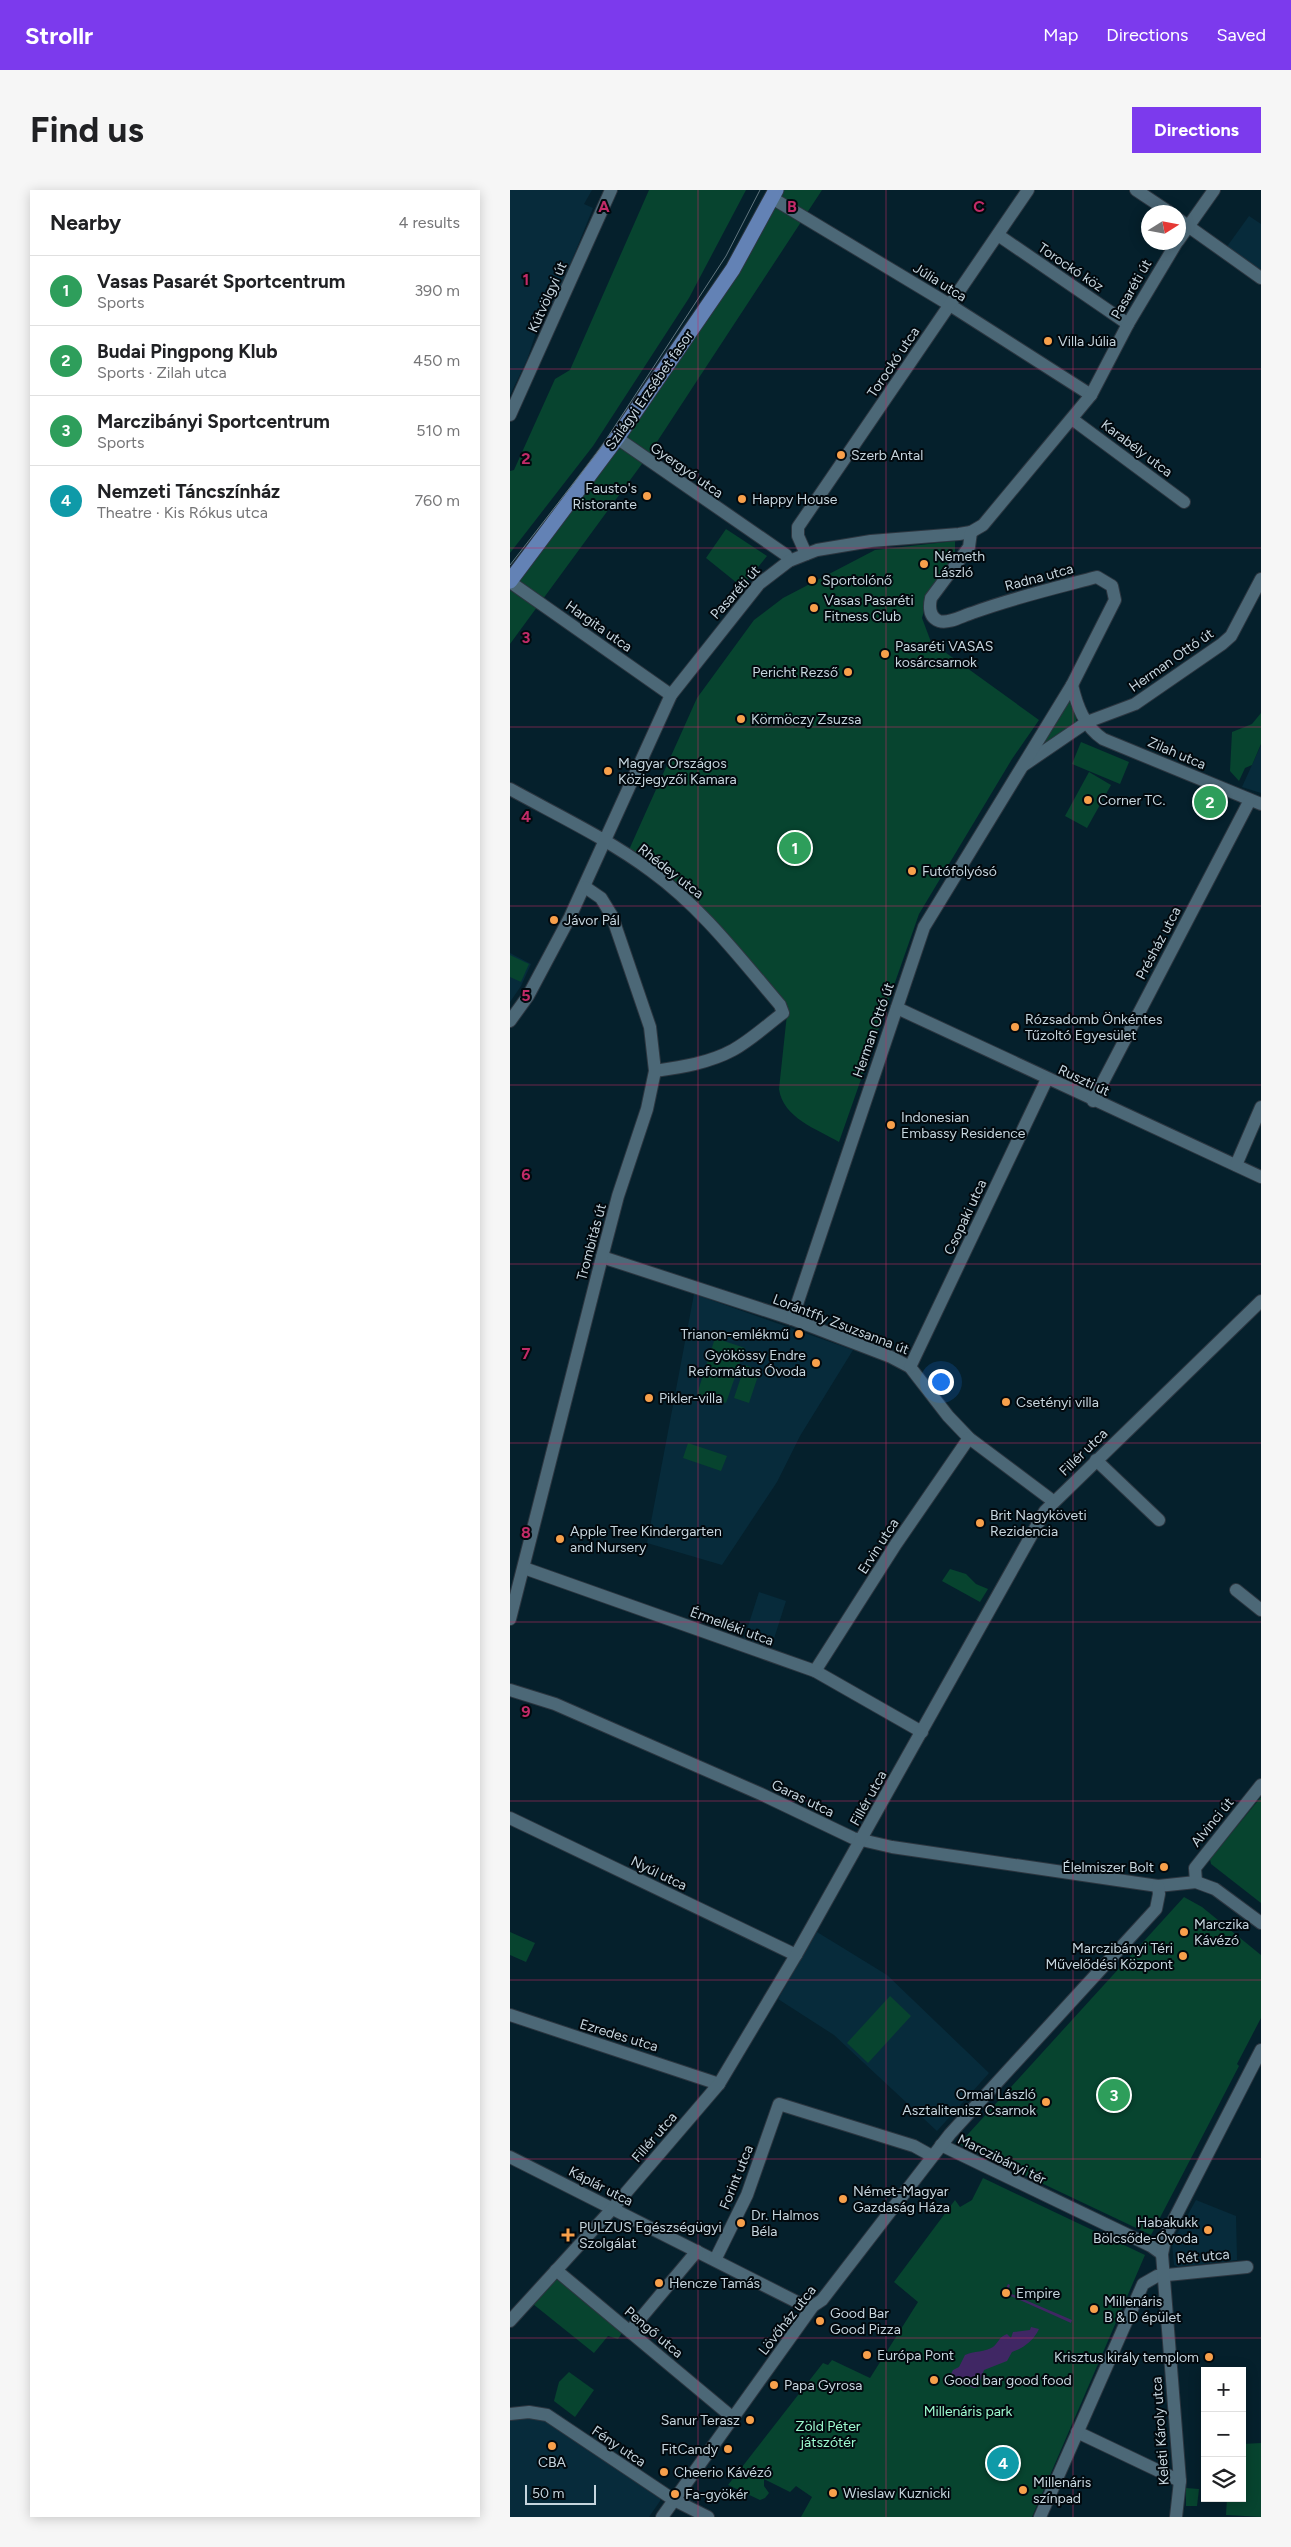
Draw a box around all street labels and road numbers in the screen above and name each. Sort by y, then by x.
street label: Torockó köz [1035,239,1107,296]
street label: Pasaréti út [1108,256,1155,322]
street label: Kútvölgyi út [524,259,571,335]
street label: Júlia utca [910,259,970,305]
street label: Torockó utca [864,324,923,401]
street label: Szilágyi Erzsébet fasor [602,327,697,453]
street label: Karabély utca [1098,416,1176,481]
street label: Gyergyó utca [647,439,726,502]
street label: Radna utca [1003,560,1075,595]
street label: Pasaréti út [707,562,764,623]
street label: Hargita utca [562,597,635,656]
street label: Herman Ottó út [1126,625,1217,696]
street label: Zilah utca [1145,734,1208,773]
street label: Rhédey utca [635,841,707,902]
street label: Présház utca [1132,904,1185,983]
street label: Herman Ottó út [849,980,898,1080]
street label: Ruszti út [1055,1061,1112,1100]
street label: Csopaki utca [941,1177,990,1258]
street label: Trombitás út [573,1202,610,1282]
street label: Lorántffy Zsuzsanna út [770,1291,911,1358]
street label: Fillér utca [1056,1425,1111,1480]
street label: Ervin utca [854,1515,903,1577]
street label: Érmelléki utca [688,1603,776,1649]
street label: Fillér utca [846,1768,891,1829]
street label: Garas utca [769,1776,837,1821]
street label: Alvinci út [1187,1794,1237,1850]
street label: Nyúl utca [628,1853,690,1894]
street label: Ezredes utca [578,2015,660,2055]
street label: Fillér utca [628,2109,681,2166]
street label: Marczibányi tér [955,2131,1049,2188]
street label: Forint utca [716,2142,757,2212]
street label: Káplár utca [566,2163,636,2210]
street label: Rét utca [1176,2246,1230,2267]
street label: Lövőház utca [755,2282,820,2358]
street label: Pengő utca [621,2303,686,2362]
street label: Keleti Károly utca [1148,2376,1173,2486]
street label: Fény utca [588,2422,649,2471]

